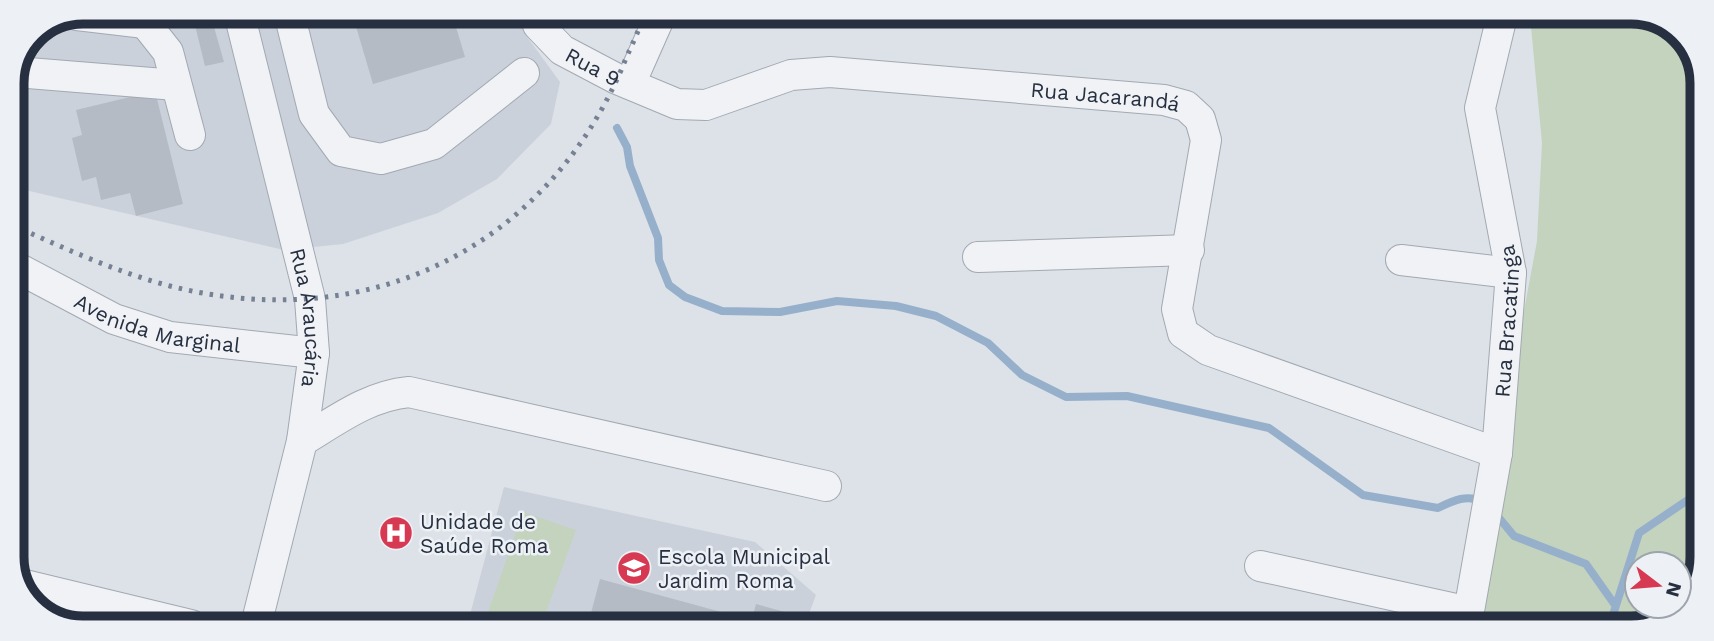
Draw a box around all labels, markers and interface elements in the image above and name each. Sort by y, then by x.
street label: Rua 9 [561,42,625,91]
street label: Rua Jacarandá [1030,76,1183,116]
street label: Rua Bracatinga [1489,243,1524,398]
street label: Rua Araucária [285,245,327,389]
street label: Avenida Marginal [70,288,242,357]
place label: Unidade de Saúde Roma [420,509,549,558]
hospital icon: Unidade de Saúde Roma [377,514,415,552]
place label: Escola Municipal Jardim Roma [658,544,831,593]
school or university icon: Escola Municipal Jardim Roma [615,549,653,587]
north arrow [1623,550,1693,620]
text: N [1661,580,1687,599]

